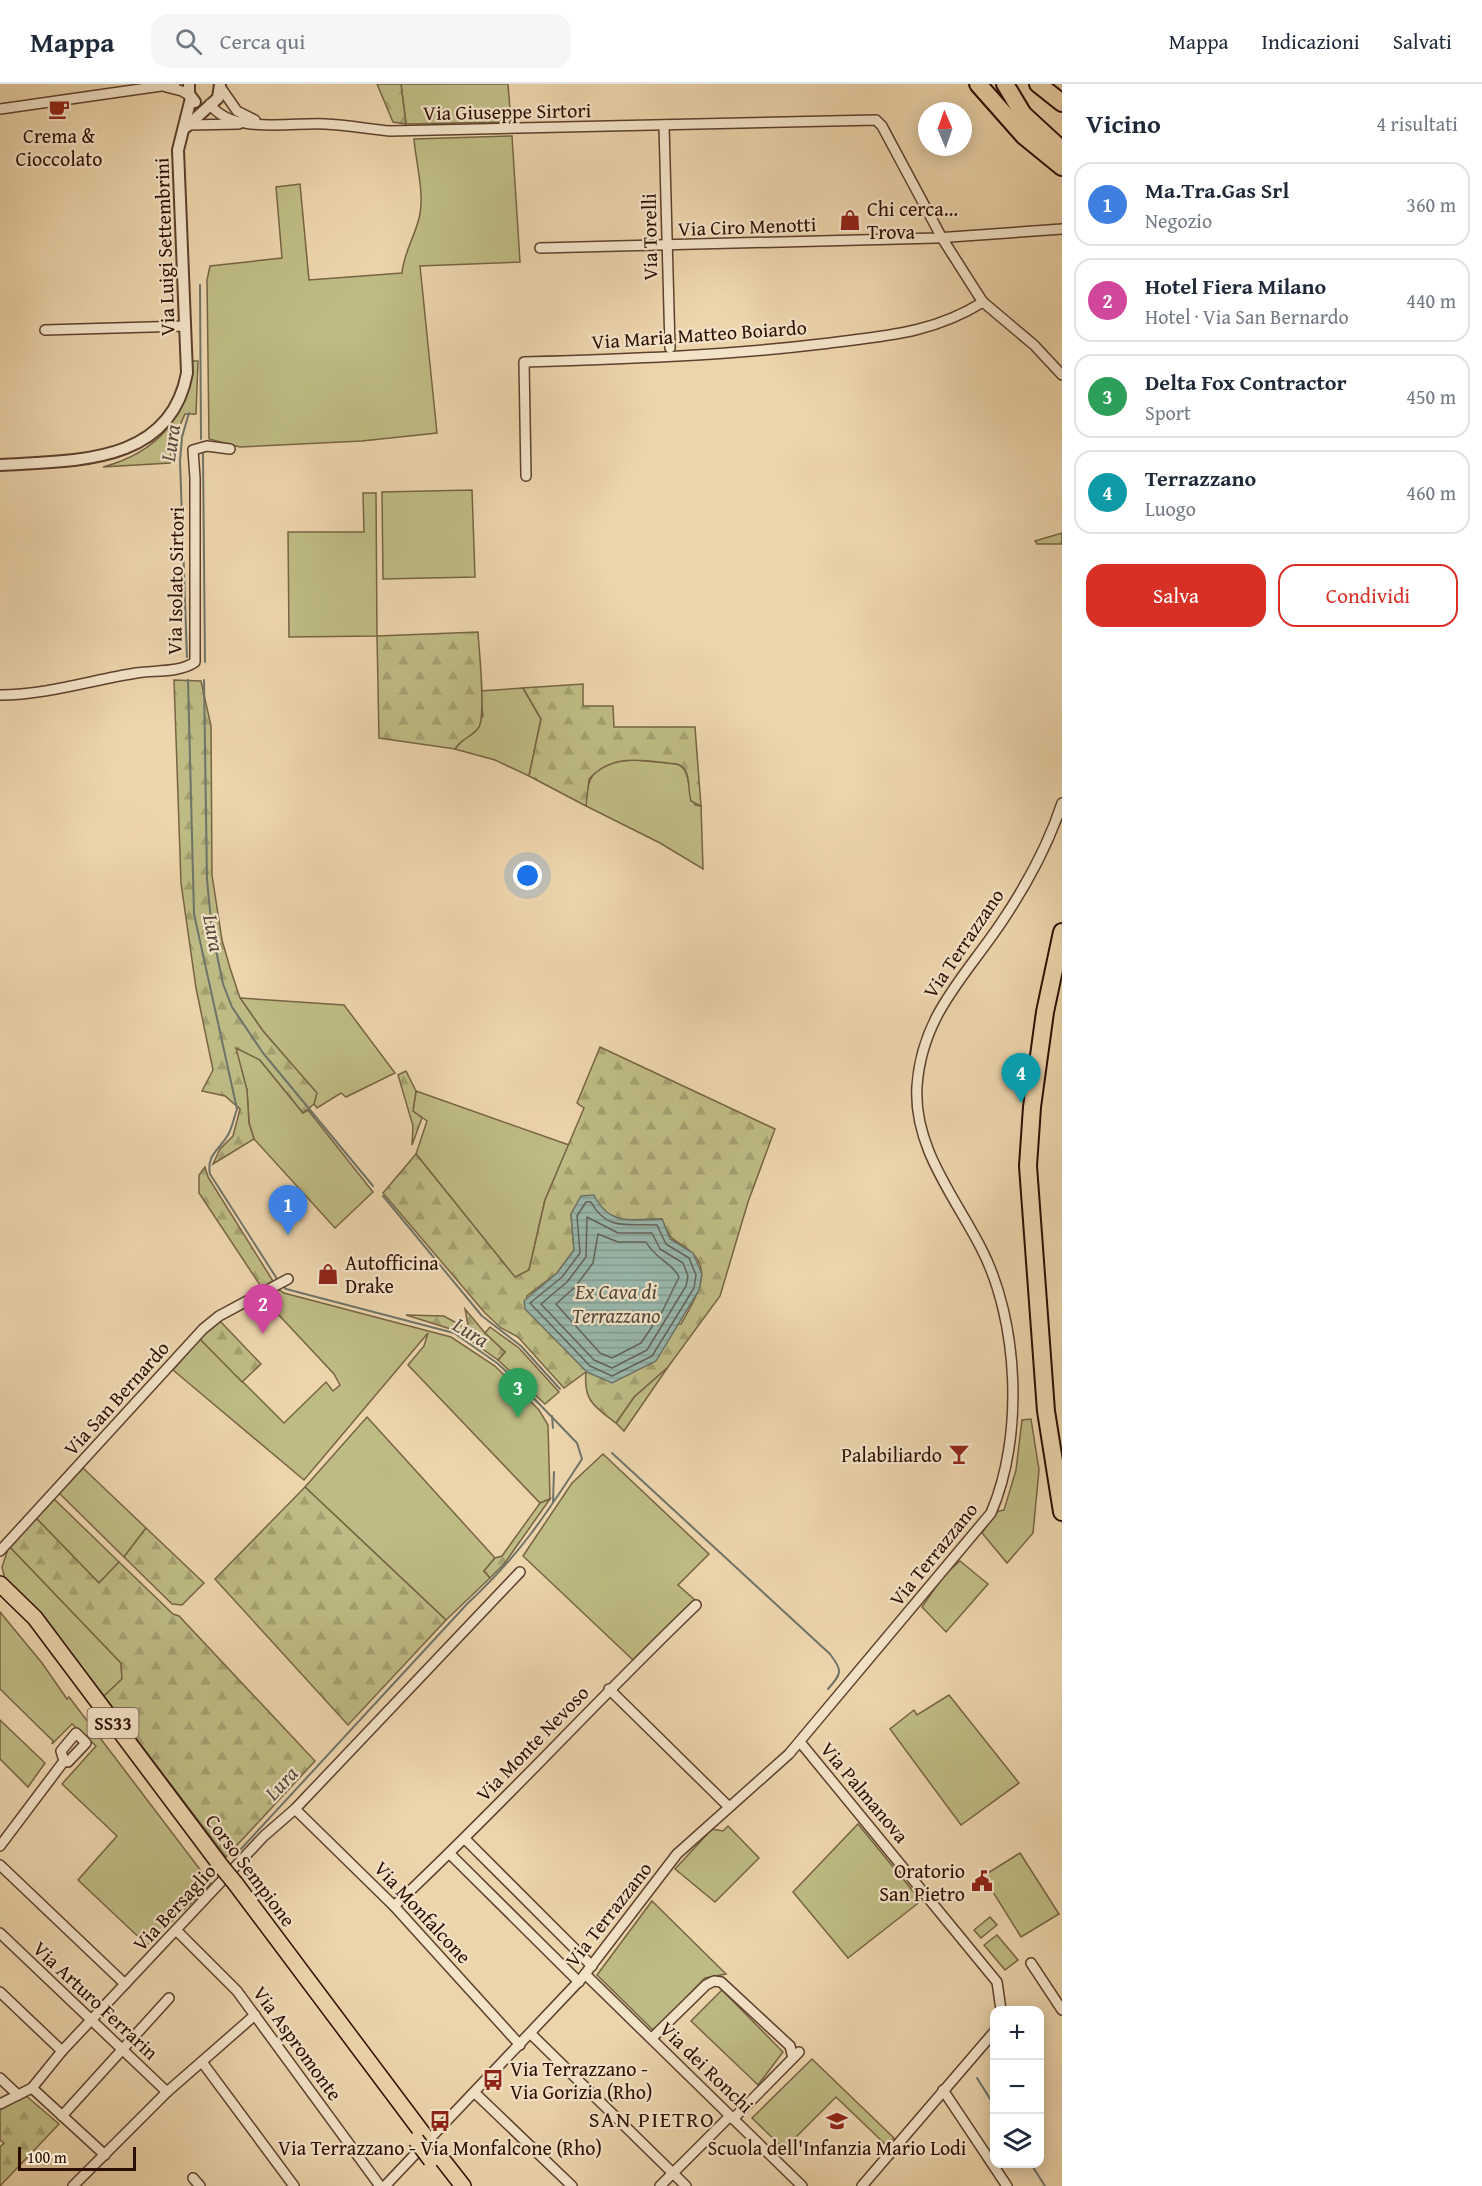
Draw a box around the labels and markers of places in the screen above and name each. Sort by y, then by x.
cafe icon: Crema & Cioccolato [47,97,71,121]
place label: Crema & Cioccolato [16,121,102,173]
place label: Chi cerca... Trova [867,194,958,246]
shop icon: Chi cerca... Trova [838,208,862,232]
pin: 4 [1002,1054,1040,1103]
pin: 1 [268,1186,308,1235]
place label: Autofficina Drake [345,1248,439,1300]
shop icon: Autofficina Drake [316,1262,340,1286]
pin: 2 [244,1284,282,1334]
pin: 3 [498,1368,538,1418]
place label: Palabiliardo [841,1440,942,1469]
bar icon: Palabiliardo [947,1442,971,1466]
place label: Oratorio San Pietro [879,1856,965,1908]
public building icon: Oratorio San Pietro [970,1869,994,1893]
place label: Via Terrazzano - Via Gorizia (Rho) [510,2054,652,2106]
bus stop icon: Via Terrazzano - Via Gorizia (Rho) [481,2068,505,2092]
bus stop icon: Via Terrazzano - Via Monfalcone (Rho) [428,2109,452,2133]
school or university icon: Scuola dell'Infanzia Mario Lodi [825,2109,849,2133]
place label: Via Terrazzano - Via Monfalcone (Rho) [278,2133,602,2162]
place label: Scuola dell'Infanzia Mario Lodi [708,2133,967,2162]

